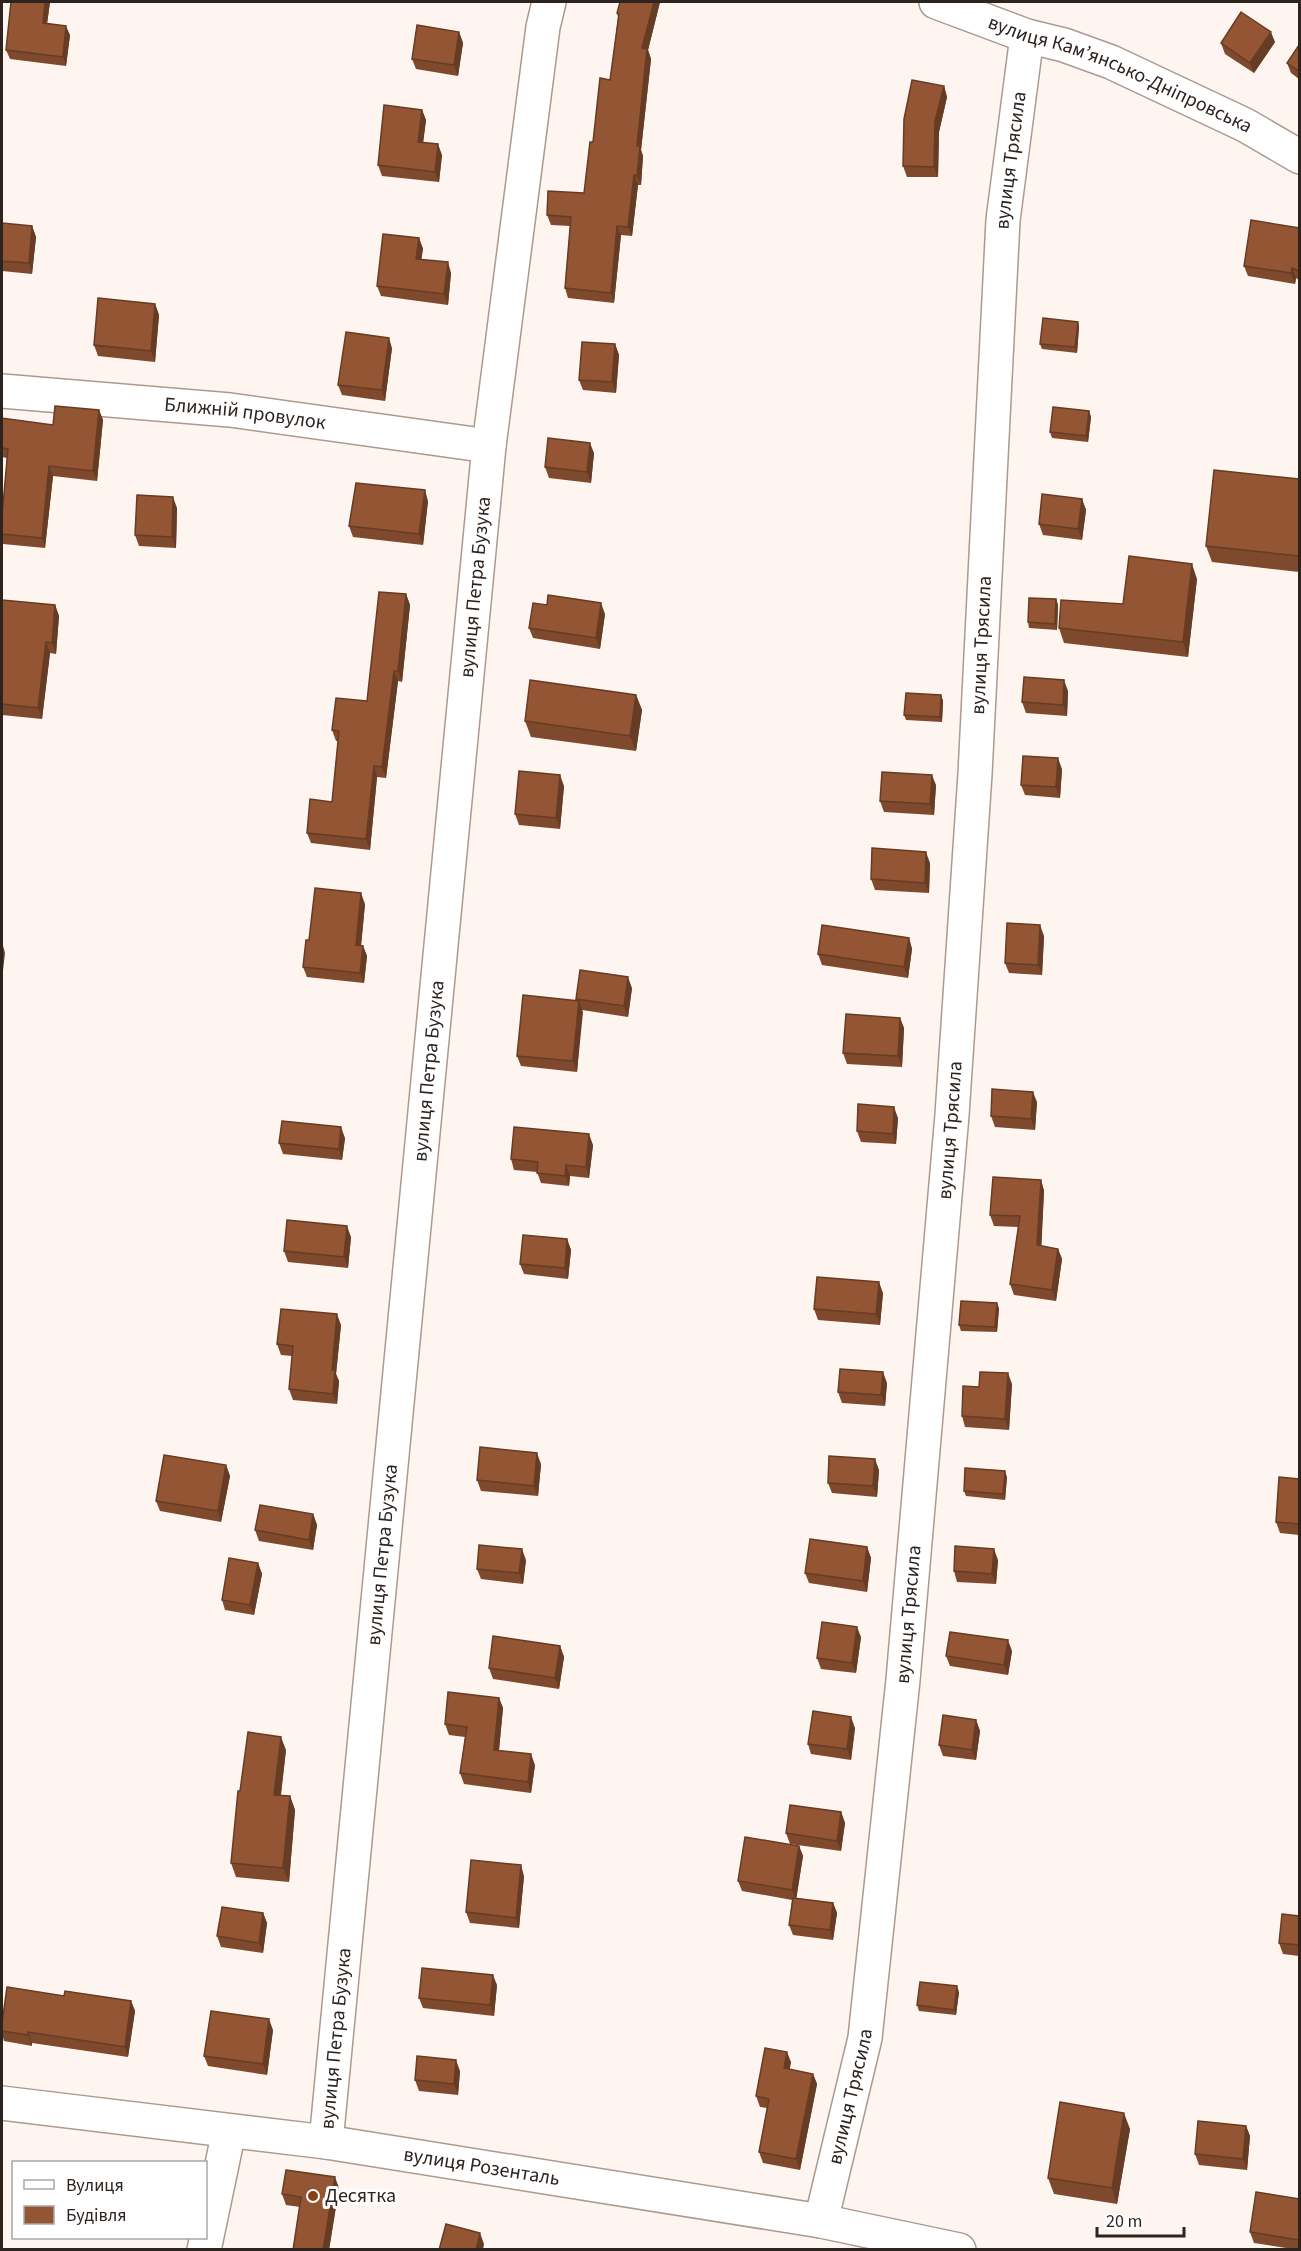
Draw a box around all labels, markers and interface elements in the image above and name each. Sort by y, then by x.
street label: вулиця Кам’янсько-Дніпровська [984,9,1258,140]
street label: вулиця Трясила [989,90,1034,230]
street label: Ближній провулок [163,391,328,437]
street label: вулиця Петра Бузука [453,495,498,679]
street label: вулиця Трясила [964,575,999,715]
street label: вулиця Петра Бузука [406,979,452,1163]
street label: вулиця Трясила [931,1060,970,1201]
street label: вулиця Петра Бузука [360,1463,405,1647]
street label: вулиця Трясила [889,1544,929,1685]
street label: вулиця Петра Бузука [313,1947,359,2130]
street label: вулиця Трясила [821,2027,880,2167]
street label: вулиця Розенталь [402,2141,562,2193]
legend [12,2161,207,2239]
text: Вулиця [66,2173,124,2198]
place label: Десятка [325,2182,396,2210]
marker: Десятка [306,2189,320,2203]
scale bar [1097,2200,1184,2238]
text: Будівля [66,2203,126,2228]
text: 20 m [1106,2209,1142,2234]

